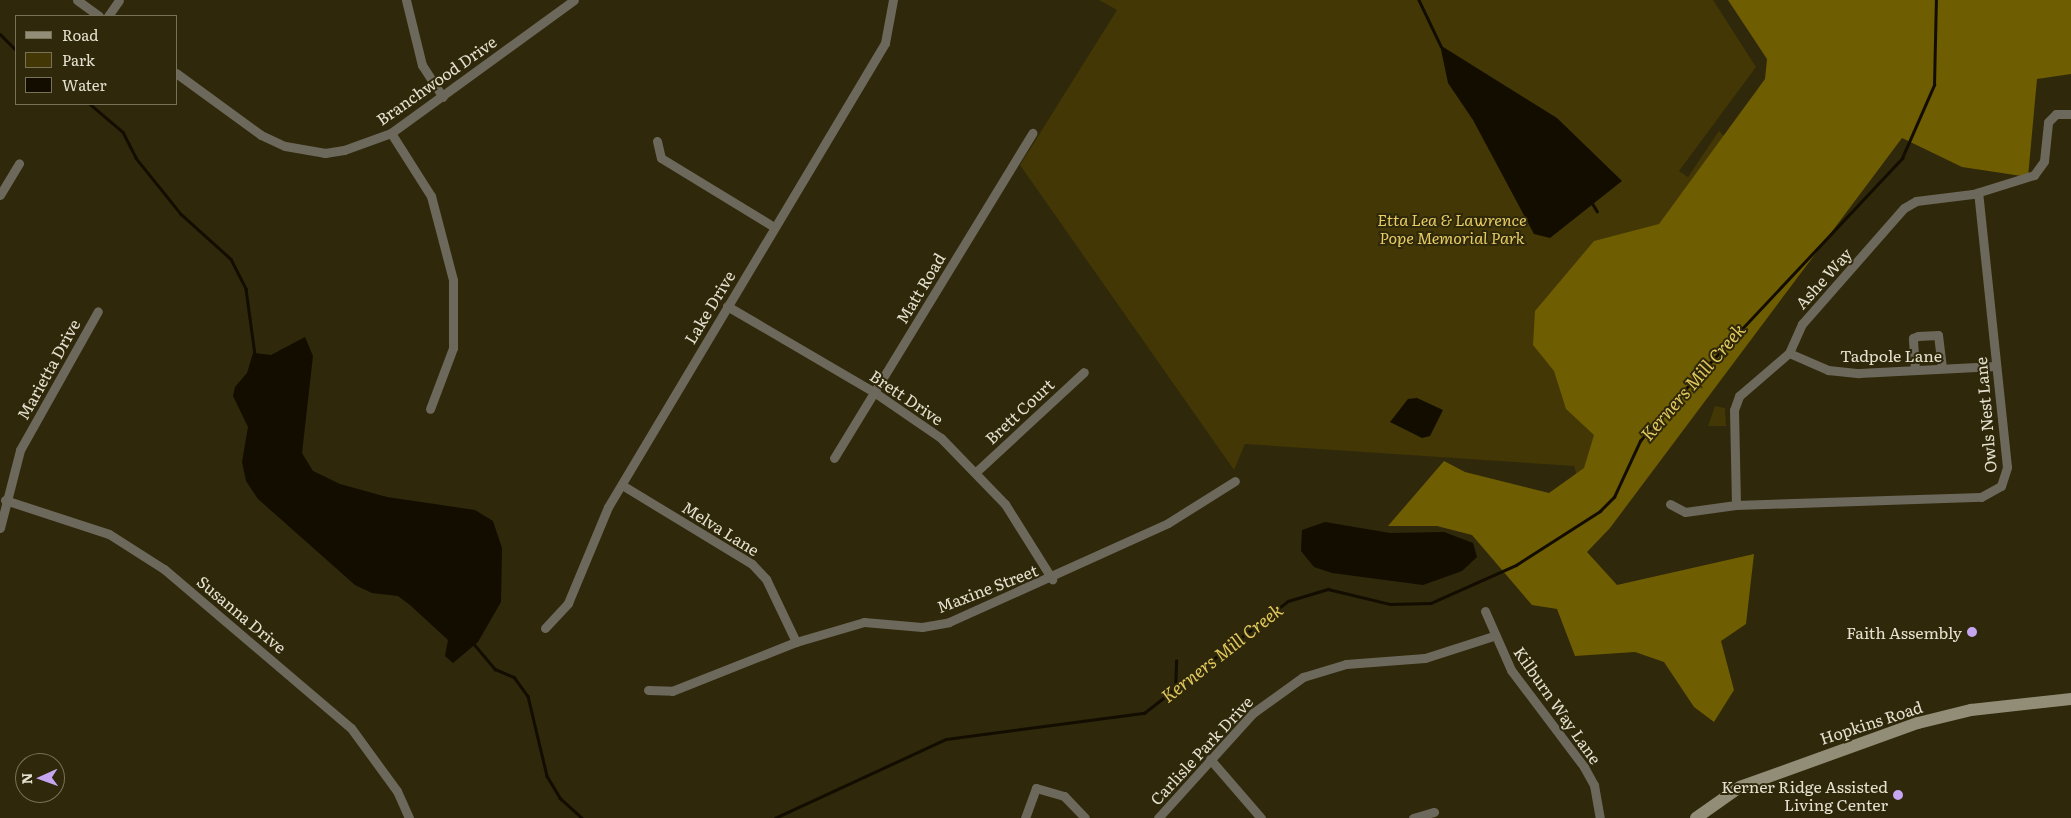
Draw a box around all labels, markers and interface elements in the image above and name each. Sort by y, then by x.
legend [15,15,178,105]
text: Road [62,23,98,46]
street label: Branchwood Drive [372,31,500,129]
text: Park [62,48,95,71]
text: Water [62,73,107,96]
park label: Etta Lea & Lawrence Pope Memorial Park [1377,209,1527,247]
street label: Ashe Way [1791,244,1855,312]
street label: Matt Road [891,249,949,327]
street label: Lake Drive [680,267,738,347]
street label: Marietta Drive [13,315,83,423]
water label: Kerners Mill Creek [1636,319,1750,445]
street label: Tadpole Lane [1840,345,1942,365]
street label: Owls Nest Lane [1970,356,2000,474]
street label: Brett Drive [867,366,947,428]
street label: Brett Court [981,374,1057,448]
street label: Melva Lane [679,497,763,559]
street label: Maxine Street [934,560,1040,616]
street label: Susanna Drive [194,571,290,657]
water label: Kerners Mill Creek [1157,599,1287,707]
place label: Faith Assembly [1846,622,1962,642]
marker: Faith Assembly [1966,626,1978,638]
street label: Kilburn Way Lane [1510,643,1606,767]
street label: Carlisle Park Drive [1146,692,1256,808]
street label: Hopkins Road [1817,696,1925,748]
north arrow [15,753,65,803]
text: N [16,772,36,785]
place label: Kerner Ridge Assisted Living Center [1721,776,1888,814]
marker: Kerner Ridge Assisted Living Center [1892,789,1904,801]

